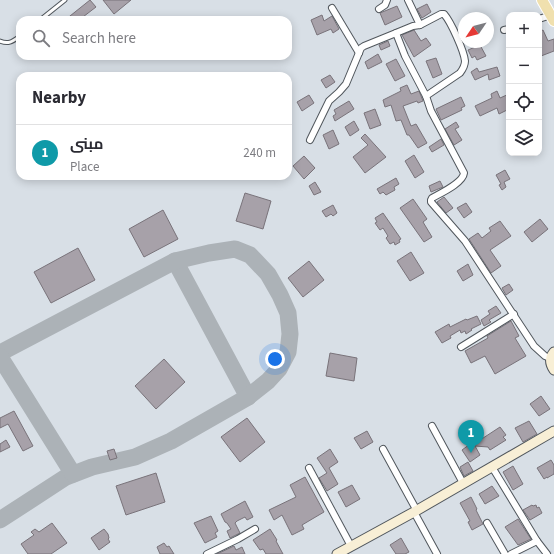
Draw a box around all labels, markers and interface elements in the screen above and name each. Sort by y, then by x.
north arrow [458,12,494,48]
map controls [506,12,542,156]
button: + [506,12,542,48]
search box [16,16,292,60]
icon: search [30,27,52,49]
text: Search here [62,28,136,49]
button: − [506,48,542,84]
button: locate [506,84,542,120]
text: Nearby [32,86,86,110]
button: layers [506,120,542,156]
text: مبنى [70,134,103,155]
text: 1 [42,144,48,162]
text: 240 m [243,144,276,162]
text: Place [70,158,99,176]
your location [265,349,285,369]
pin: 1 [458,420,484,453]

